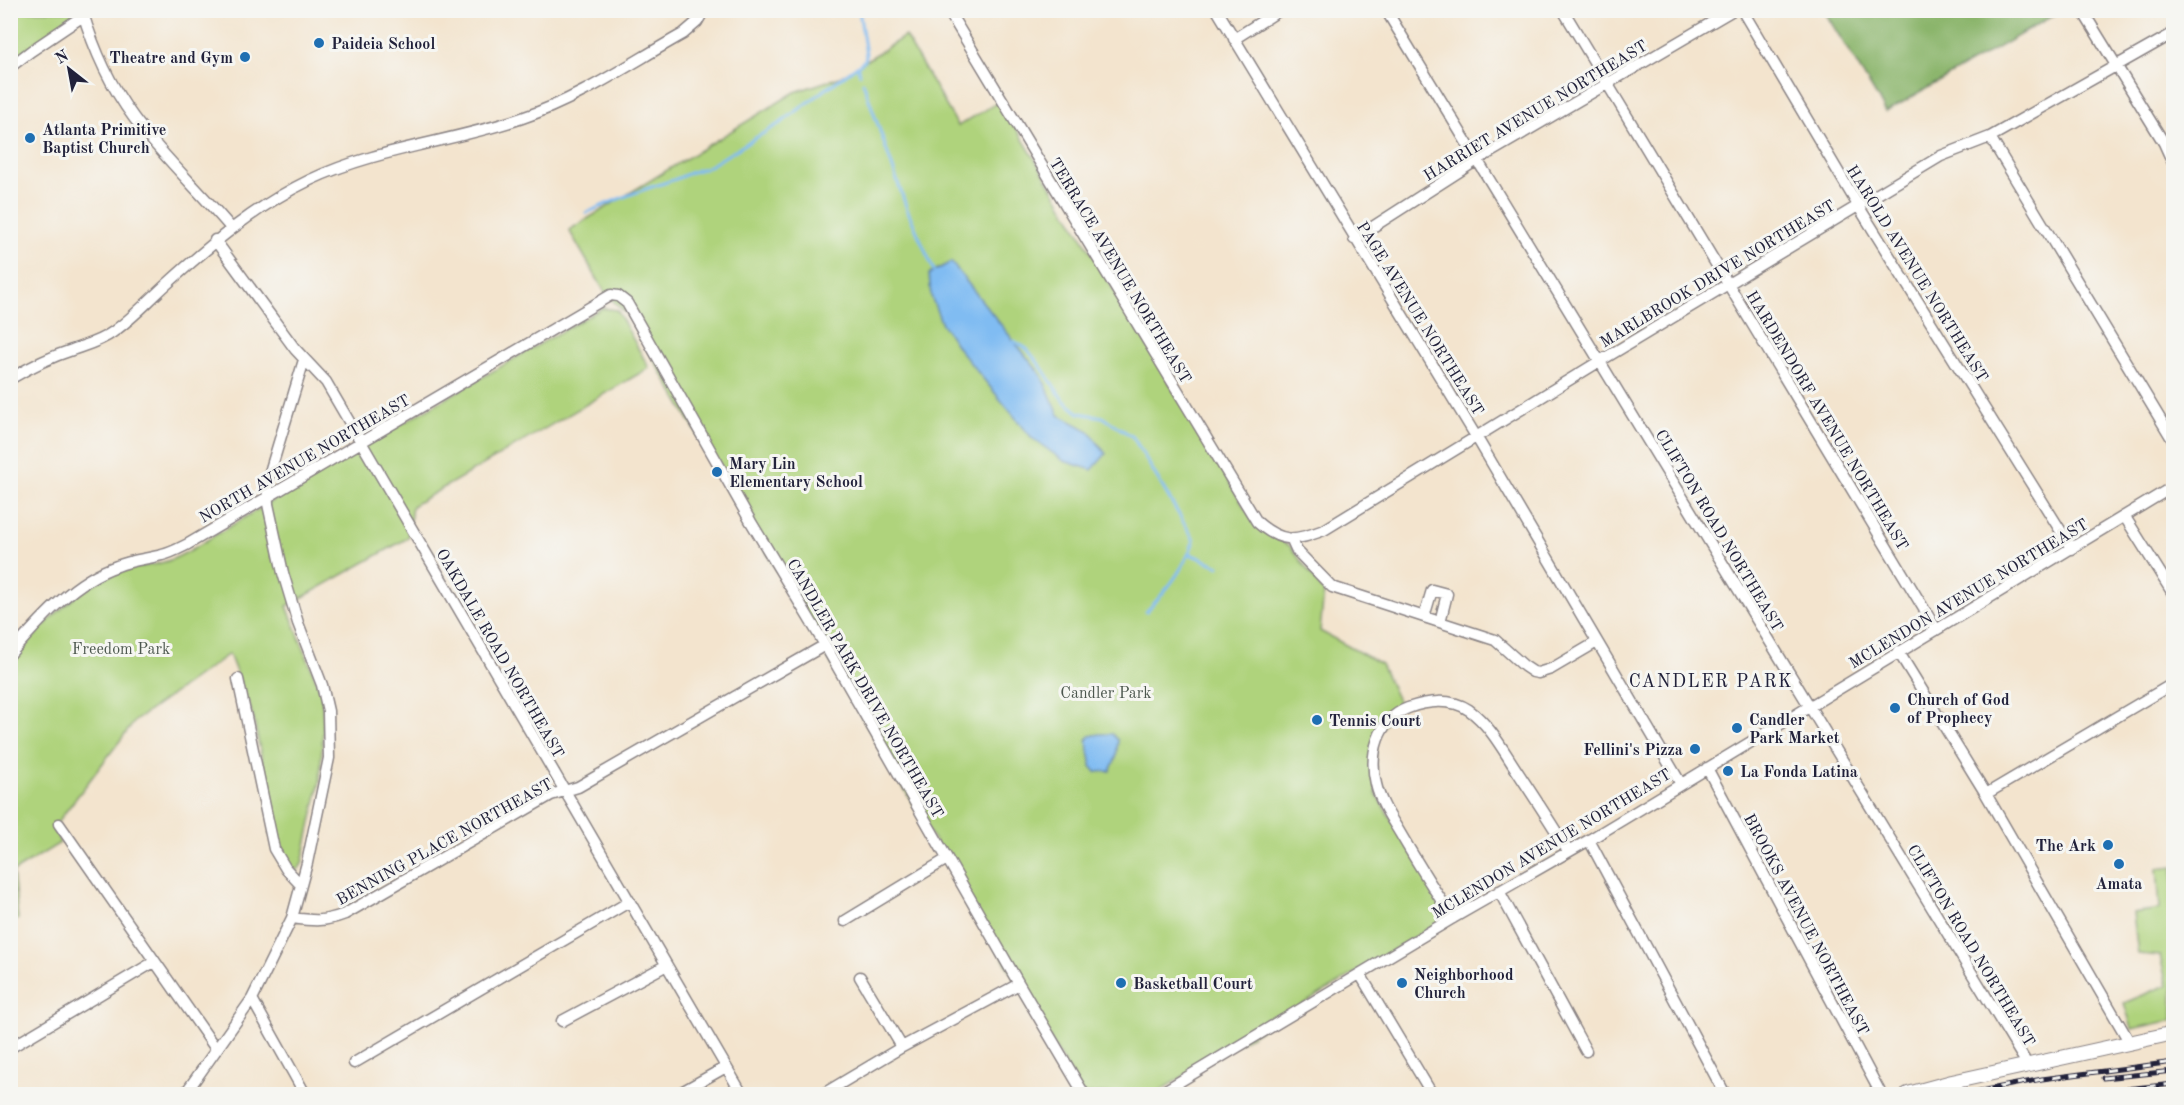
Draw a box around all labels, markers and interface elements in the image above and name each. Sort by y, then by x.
marker: Paideia School [312,36,326,50]
place label: Paideia School [331,37,435,53]
street label: HARRIET AVENUE NORTHEAST [1421,38,1651,185]
north arrow [39,39,99,99]
text: N [53,47,72,68]
marker: Theatre and Gym [238,50,252,64]
place label: Theatre and Gym [109,51,233,67]
place label: Atlanta Primitive Baptist Church [42,123,166,157]
marker: Atlanta Primitive Baptist Church [23,131,37,145]
street label: TERRACE AVENUE NORTHEAST [1045,155,1193,387]
street label: HAROLD AVENUE NORTHEAST [1843,163,1990,385]
street label: MARLBROOK DRIVE NORTHEAST [1598,198,1838,351]
street label: PAGE AVENUE NORTHEAST [1353,219,1486,419]
street label: HARDENDORF AVENUE NORTHEAST [1742,289,1910,554]
street label: NORTH AVENUE NORTHEAST [197,393,413,527]
street label: CLIFTON ROAD NORTHEAST [1652,427,1785,635]
place label: Mary Lin Elementary School [729,457,863,491]
marker: Mary Lin Elementary School [710,465,724,479]
street label: MCLENDON AVENUE NORTHEAST [1847,517,2091,673]
street label: OAKDALE ROAD NORTHEAST [433,547,566,761]
street label: CANDLER PARK DRIVE NORTHEAST [783,557,945,821]
park label: Freedom Park [72,642,170,658]
district label: CANDLER PARK [1629,673,1793,691]
park label: Candler Park [1060,686,1152,702]
place label: Church of God of Prophecy [1907,693,2010,727]
marker: Church of God of Prophecy [1888,701,1902,715]
marker: Tennis Court [1310,713,1324,727]
place label: Candler Park Market [1749,713,1840,747]
place label: Tennis Court [1329,714,1421,730]
marker: Candler Park Market [1730,721,1744,735]
marker: Fellini's Pizza [1688,742,1702,756]
place label: Fellini's Pizza [1583,743,1683,759]
marker: La Fonda Latina [1721,764,1735,778]
place label: La Fonda Latina [1740,765,1858,781]
street label: MCLENDON AVENUE NORTHEAST [1430,767,1674,923]
street label: BENNING PLACE NORTHEAST [334,777,556,909]
street label: BROOKS AVENUE NORTHEAST [1740,812,1871,1038]
marker: The Ark [2101,838,2115,852]
place label: The Ark [2036,839,2096,855]
street label: CLIFTON ROAD NORTHEAST [1904,842,2037,1050]
marker: Amata [2112,857,2126,871]
place label: Amata [2096,877,2142,893]
place label: Neighborhood Church [1414,968,1514,1002]
marker: Basketball Court [1114,976,1128,990]
marker: Neighborhood Church [1395,976,1409,990]
place label: Basketball Court [1133,977,1253,993]

